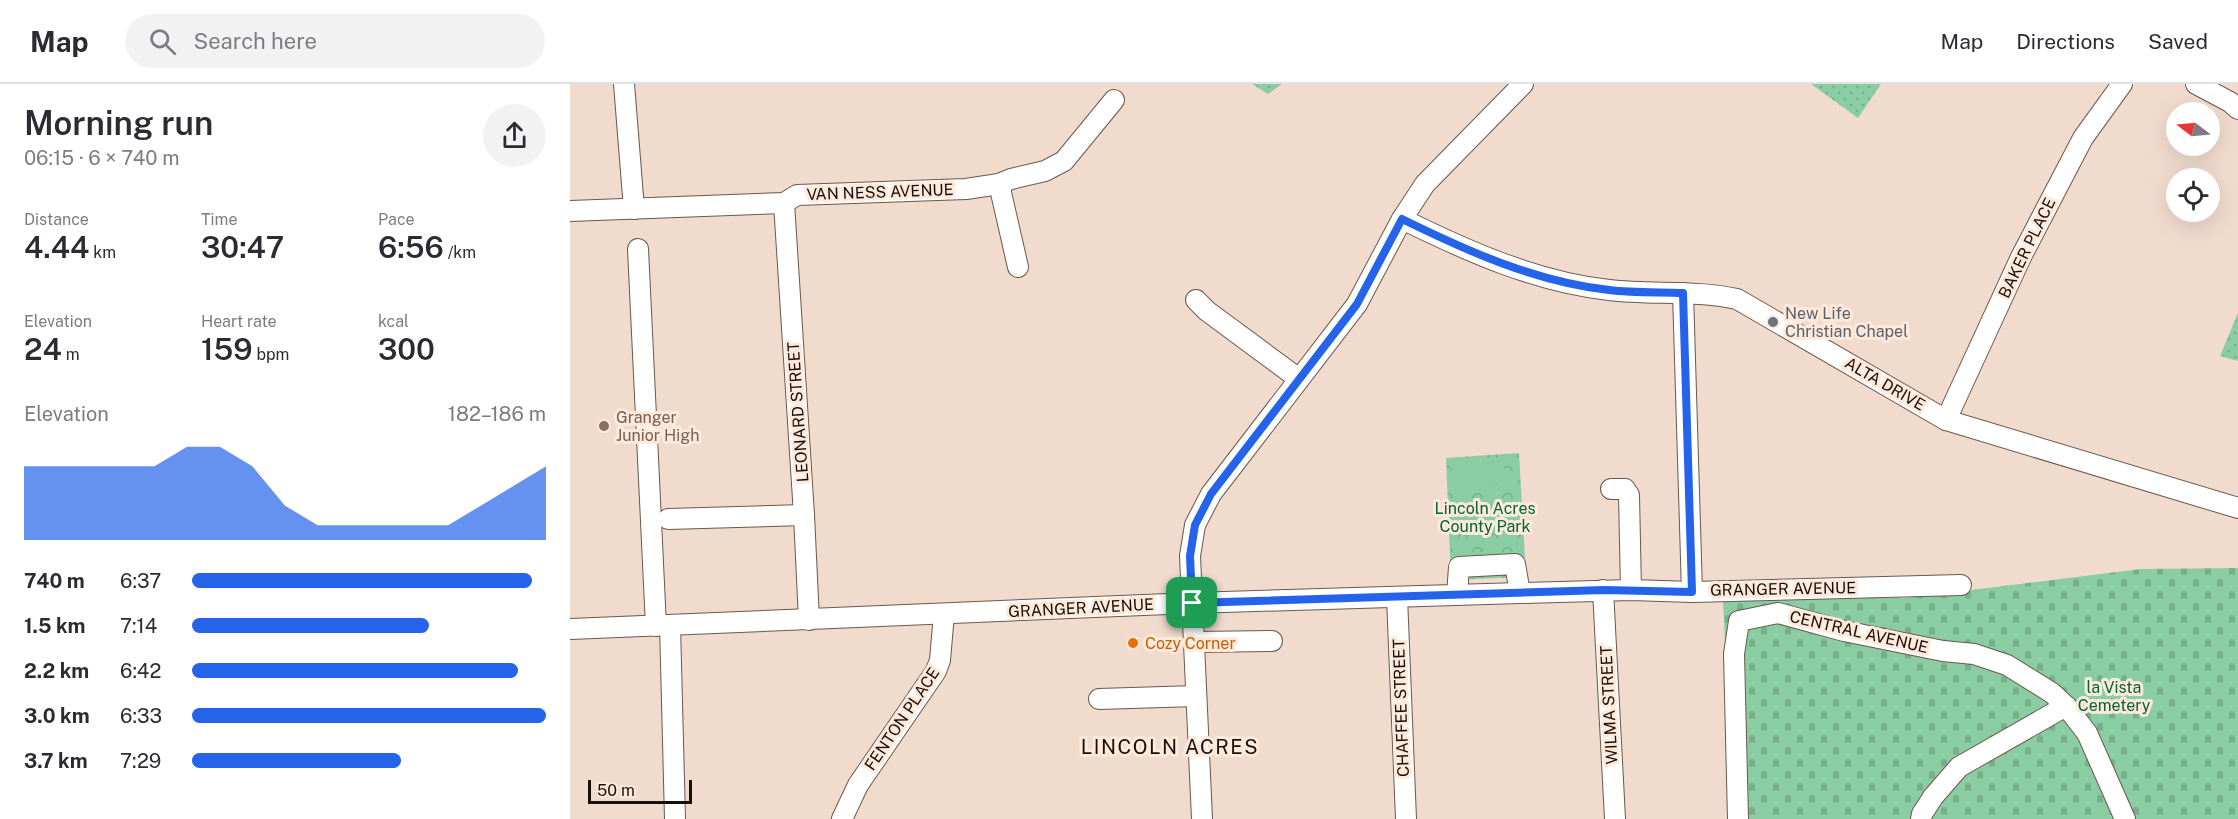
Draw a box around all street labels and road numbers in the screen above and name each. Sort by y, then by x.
street label: VAN NESS AVENUE [806,180,954,204]
street label: BAKER PLACE [1995,195,2059,301]
street label: LEONARD STREET [784,341,812,483]
street label: ALTA DRIVE [1841,353,1929,415]
street label: GRANGER AVENUE [1710,578,1856,600]
street label: GRANGER AVENUE [1008,595,1154,621]
street label: CENTRAL AVENUE [1788,607,1930,657]
street label: CHAFFEE STREET [1389,638,1413,777]
street label: WILMA STREET [1596,645,1622,765]
street label: FENTON PLACE [861,664,943,774]

